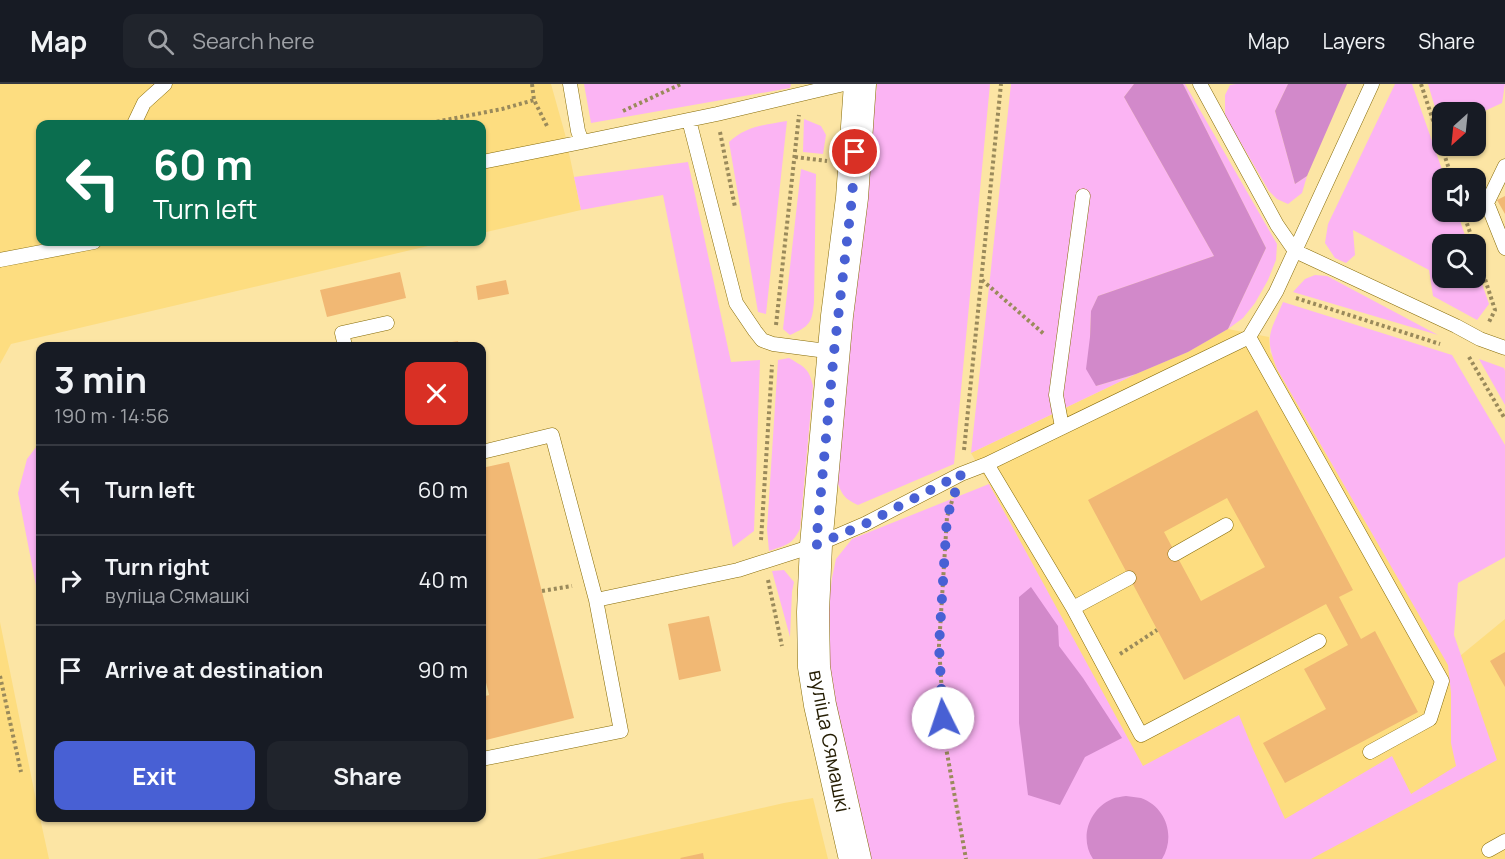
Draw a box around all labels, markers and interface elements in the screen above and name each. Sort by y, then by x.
search box [123,14,543,68]
text: Map [30,22,87,60]
icon: search [144,25,177,58]
text: Search here [192,26,315,56]
text: Map [1248,27,1289,55]
text: Layers [1322,27,1385,55]
text: Share [1418,27,1475,55]
north arrow [1432,102,1486,156]
map controls [1432,102,1486,288]
pin [829,126,880,177]
text: 60 m [153,135,253,193]
icon: arrive [838,135,871,168]
icon: left [54,144,132,222]
button: sound [1432,168,1486,222]
text: Turn left [153,190,257,227]
button: search [1432,234,1486,288]
text: 3 min [54,355,147,404]
button: close [405,362,468,425]
text: 190 m · 14:56 [54,402,169,429]
icon: left [54,474,87,507]
text: Turn left [105,475,195,505]
text: 60 m [418,475,468,505]
text: Turn right [105,552,210,582]
icon: right [54,564,87,597]
text: 40 m [419,565,468,595]
text: вуліца Сямашкі [105,582,250,609]
icon: arrive [54,654,87,687]
text: Arrive at destination [105,655,323,685]
text: 90 m [418,655,468,685]
street label: вуліца Сямашкі [803,667,857,815]
position arrow [911,686,975,750]
button: Exit [54,741,255,810]
button: Share [267,741,468,810]

